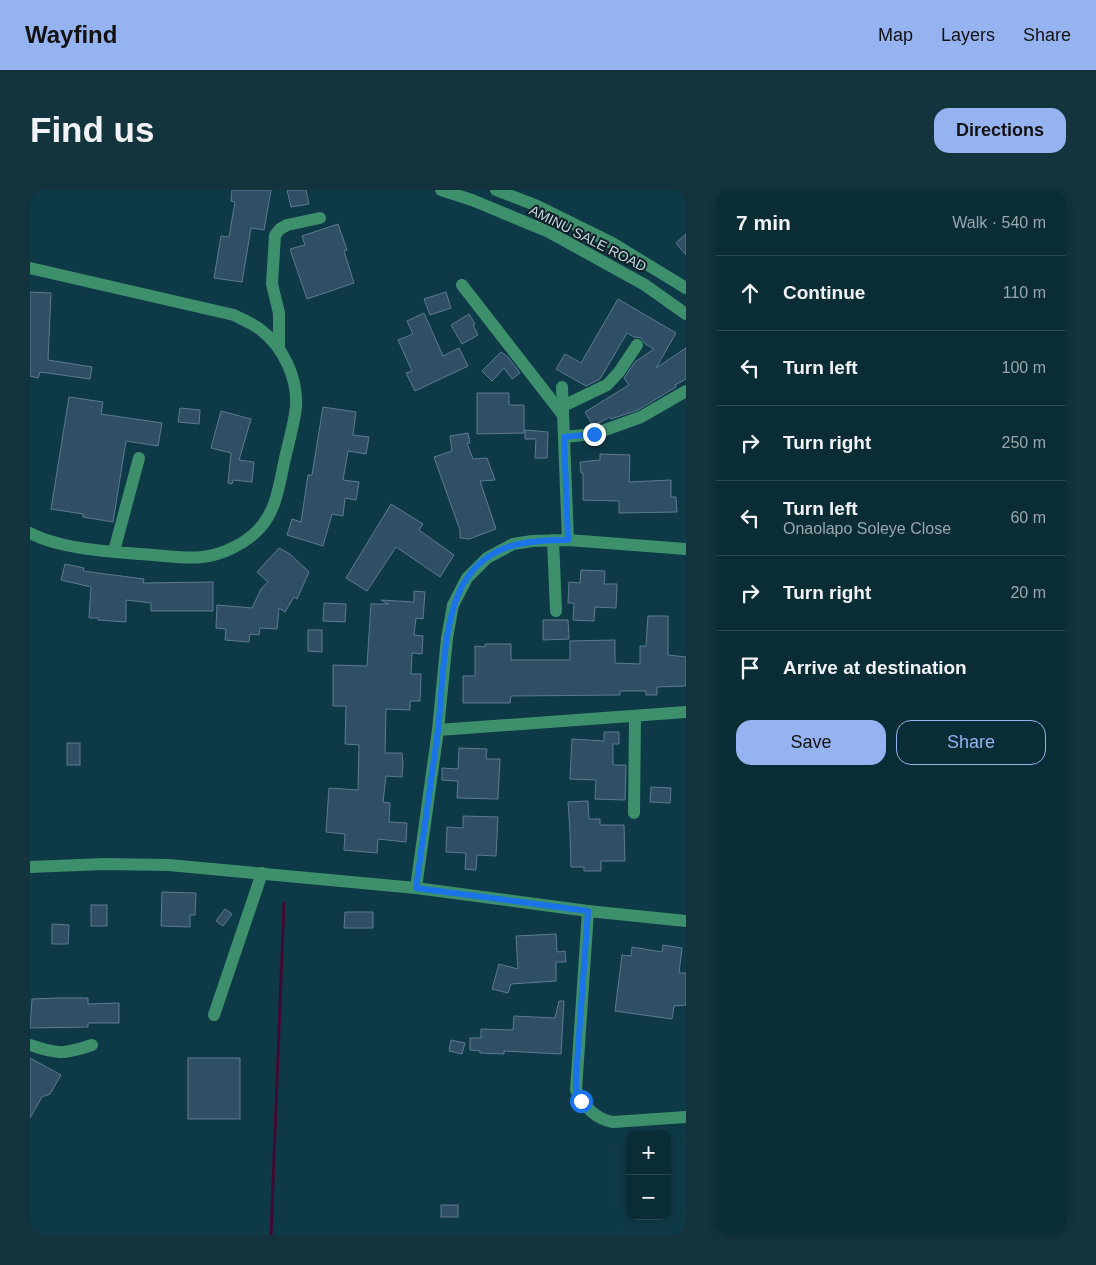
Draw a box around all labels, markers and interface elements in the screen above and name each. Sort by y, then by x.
text: Wayfind [25,21,117,48]
text: Map [878,25,913,45]
text: Layers [941,25,995,45]
text: Share [1023,25,1071,45]
button: Directions [934,108,1066,153]
text: Find us [30,110,154,149]
street label: AMINU SALE ROAD [527,202,649,274]
text: 7 min [736,211,791,234]
text: Walk · 540 m [952,214,1046,231]
icon: ahead [736,279,764,307]
text: Continue [783,282,865,303]
text: 110 m [1003,284,1046,301]
icon: left [736,354,764,382]
text: Turn left [783,357,858,378]
text: 100 m [1002,359,1046,376]
route end [583,423,606,446]
icon: right [736,429,764,457]
text: Turn right [783,432,871,453]
text: 250 m [1002,434,1046,451]
text: Turn left [783,498,858,519]
icon: left [736,504,764,532]
text: 60 m [1010,509,1046,526]
text: Onaolapo Soleye Close [783,520,951,537]
icon: right [736,579,764,607]
text: Turn right [783,582,871,603]
text: 20 m [1010,584,1046,601]
icon: arrive [736,654,764,682]
text: Arrive at destination [783,657,967,678]
button: Save [736,720,886,765]
button: Share [896,720,1046,765]
route start [570,1090,593,1113]
map controls [626,1130,671,1220]
button: + [626,1130,671,1175]
button: − [626,1175,671,1220]

